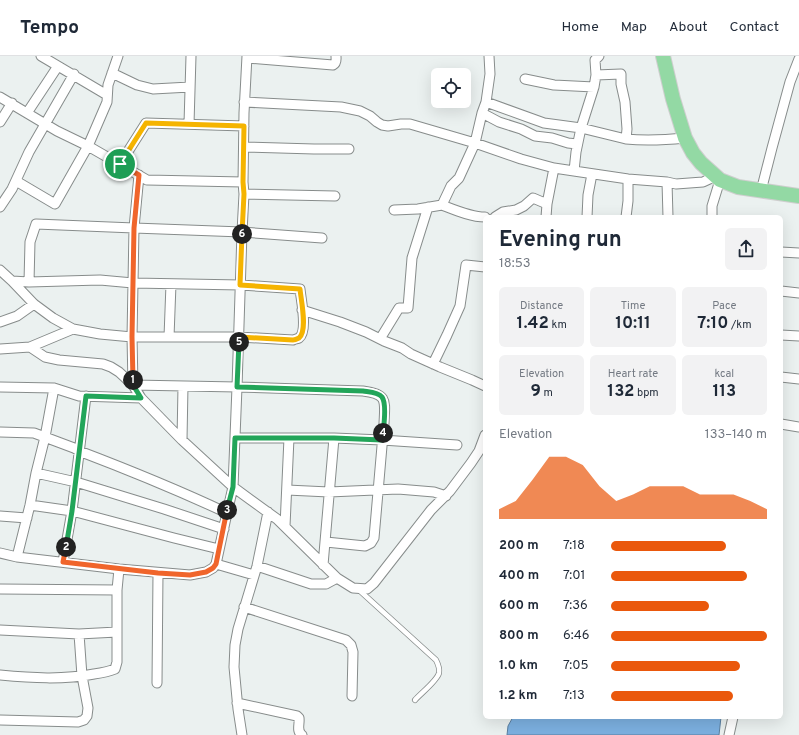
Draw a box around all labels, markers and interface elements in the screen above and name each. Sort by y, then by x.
text: Tempo [20,16,79,40]
text: Home [562,19,599,36]
text: Map [621,19,647,36]
text: About [669,19,708,36]
text: Contact [730,19,779,36]
map controls [431,68,471,108]
button: locate [431,68,471,108]
pin [103,147,137,181]
icon: arrive [109,153,131,175]
pin: 6 [232,224,252,244]
text: 6 [239,227,245,241]
text: Evening run [499,227,622,254]
button: share [725,228,767,270]
text: 18:53 [499,256,531,272]
text: Distance [520,299,563,313]
text: Time [621,299,645,313]
text: Pace [712,299,736,313]
text: 1.42 [517,313,549,335]
text: 10:11 [615,313,651,335]
text: 7:10 [697,313,728,335]
text: km [549,318,567,332]
text: /km [728,318,752,332]
pin: 5 [229,332,249,352]
text: 5 [236,335,242,349]
text: Elevation [519,367,564,381]
text: Heart rate [608,367,658,381]
text: kcal [715,367,734,381]
pin: 1 [123,370,143,390]
text: 1 [131,373,135,387]
text: 9 [530,381,541,403]
text: 132 [607,381,634,403]
text: 113 [712,381,736,403]
text: m [541,386,553,400]
text: bpm [634,386,659,400]
pin: 4 [373,423,393,443]
text: 4 [379,426,387,440]
text: Elevation [499,427,552,443]
text: 133–140 m [705,427,767,443]
pin: 3 [217,500,237,520]
text: 3 [224,503,230,517]
pin: 2 [56,537,76,557]
text: 200 m [499,538,539,554]
text: 7:18 [563,538,585,554]
text: 2 [63,540,69,554]
text: 400 m [499,568,539,584]
text: 7:01 [563,568,585,584]
text: 600 m [499,598,539,614]
text: 7:36 [563,598,588,614]
text: 800 m [499,628,539,644]
text: 6:46 [563,628,590,644]
text: 1.0 km [499,658,538,674]
text: 7:05 [563,658,589,674]
text: 1.2 km [499,688,537,704]
text: 7:13 [563,688,585,704]

